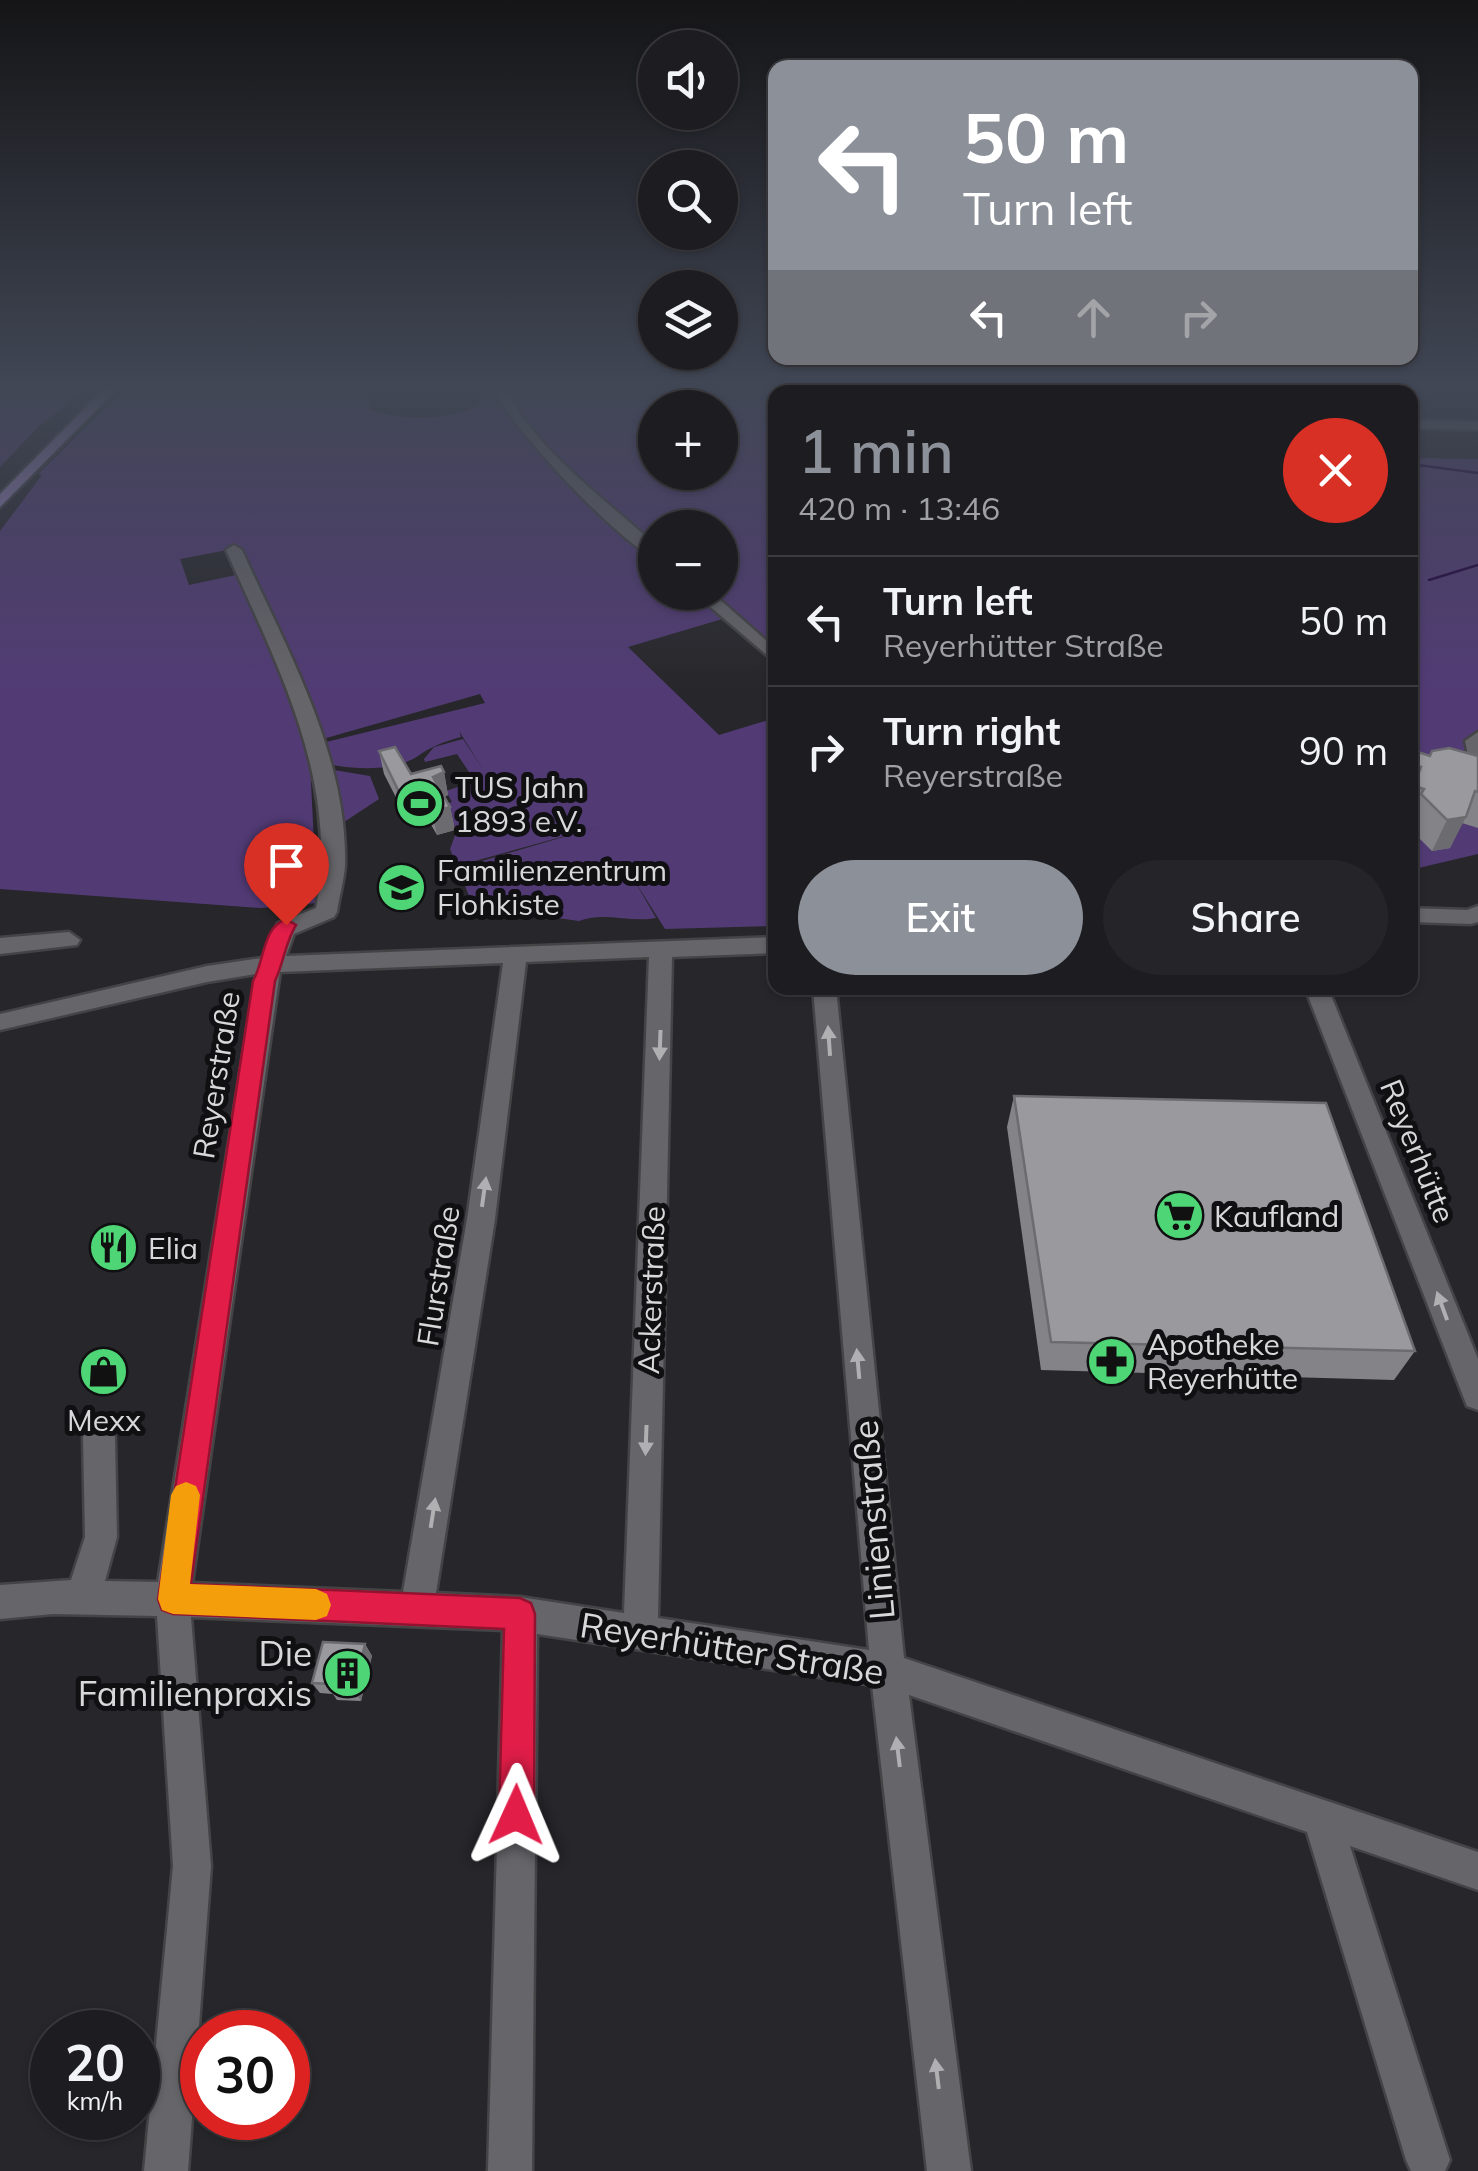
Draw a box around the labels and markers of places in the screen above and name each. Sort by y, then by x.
place label: TUS Jahn 1893 e.V. [455,768,585,840]
sports icon: TUS Jahn 1893 e.V. [394,778,446,830]
pin [244,823,329,926]
place label: Familienzentrum Flohkiste [437,851,667,923]
school or university icon: Familienzentrum Flohkiste [376,861,428,913]
supermarket icon: Kaufland [1153,1190,1205,1242]
place label: Kaufland [1214,1197,1339,1235]
restaurant icon: Elia [87,1222,139,1274]
place label: Elia [148,1229,198,1267]
place label: Apotheke Reyerhütte [1147,1325,1298,1397]
pharmacy icon: Apotheke Reyerhütte [1086,1335,1138,1387]
shop icon: Mexx [78,1345,130,1397]
place label: Mexx [67,1401,141,1439]
place label: Die Familienpraxis [78,1631,312,1715]
building icon: Die Familienpraxis [321,1647,373,1699]

